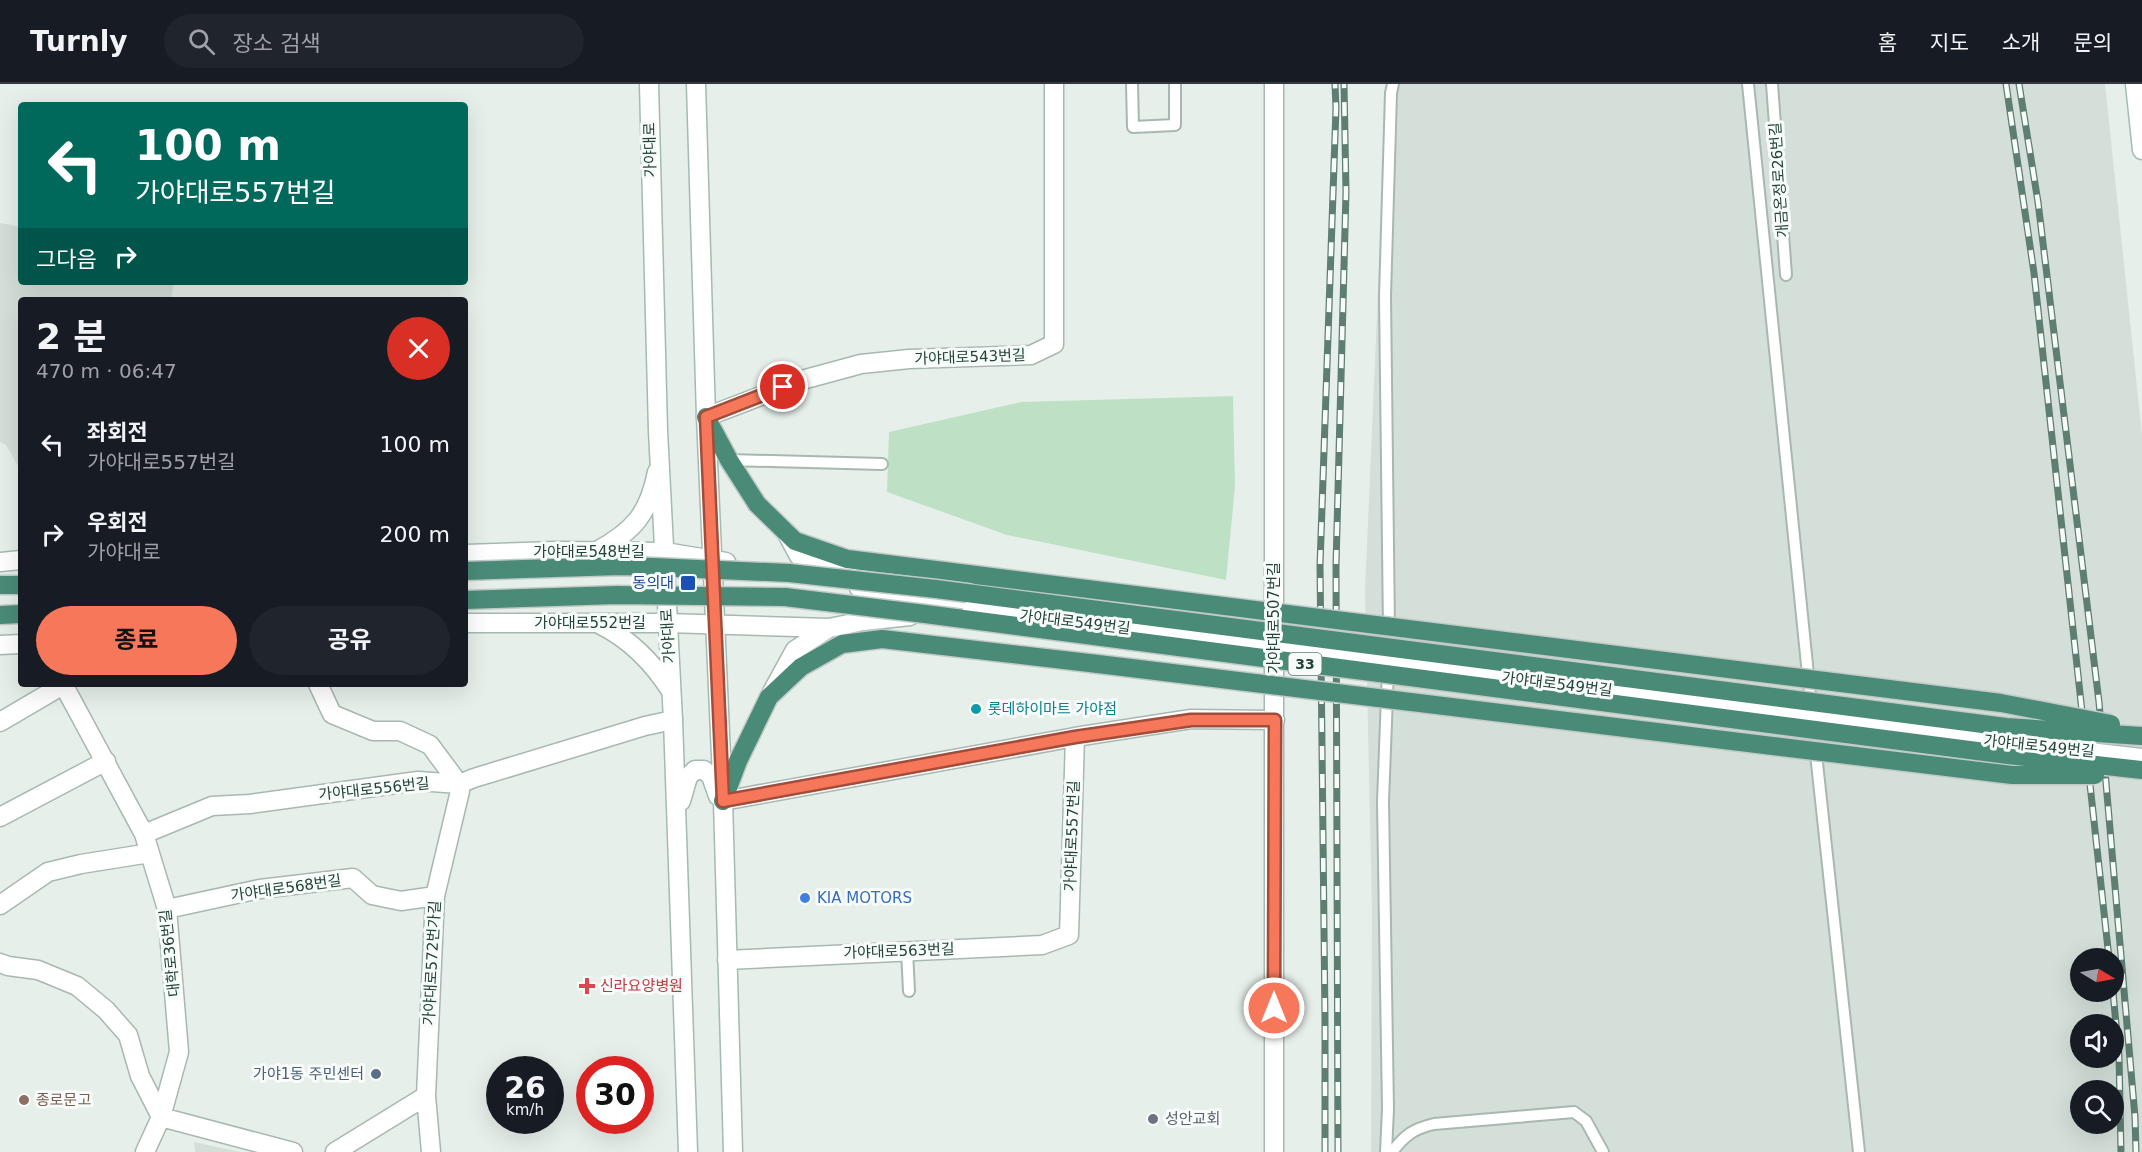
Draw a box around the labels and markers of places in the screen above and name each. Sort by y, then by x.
pin [757,361,808,412]
place label: 동의대 [633,574,674,592]
marker: 동의대 [679,574,697,592]
place label: 롯데하이마트 가야점 [988,700,1117,718]
marker: 롯데하이마트 가야점 [969,702,983,716]
place label: KIA MOTORS [817,889,912,907]
marker: KIA MOTORS [798,891,812,905]
marker: 신라요양병원 [578,977,596,995]
place label: 신라요양병원 [600,977,683,995]
place label: 가야1동 주민센터 [253,1065,364,1083]
marker: 가야1동 주민센터 [369,1067,383,1081]
place label: 종로문고 [36,1091,91,1109]
marker: 종로문고 [17,1093,31,1107]
place label: 성안교회 [1165,1110,1220,1128]
marker: 성안교회 [1146,1112,1160,1126]

